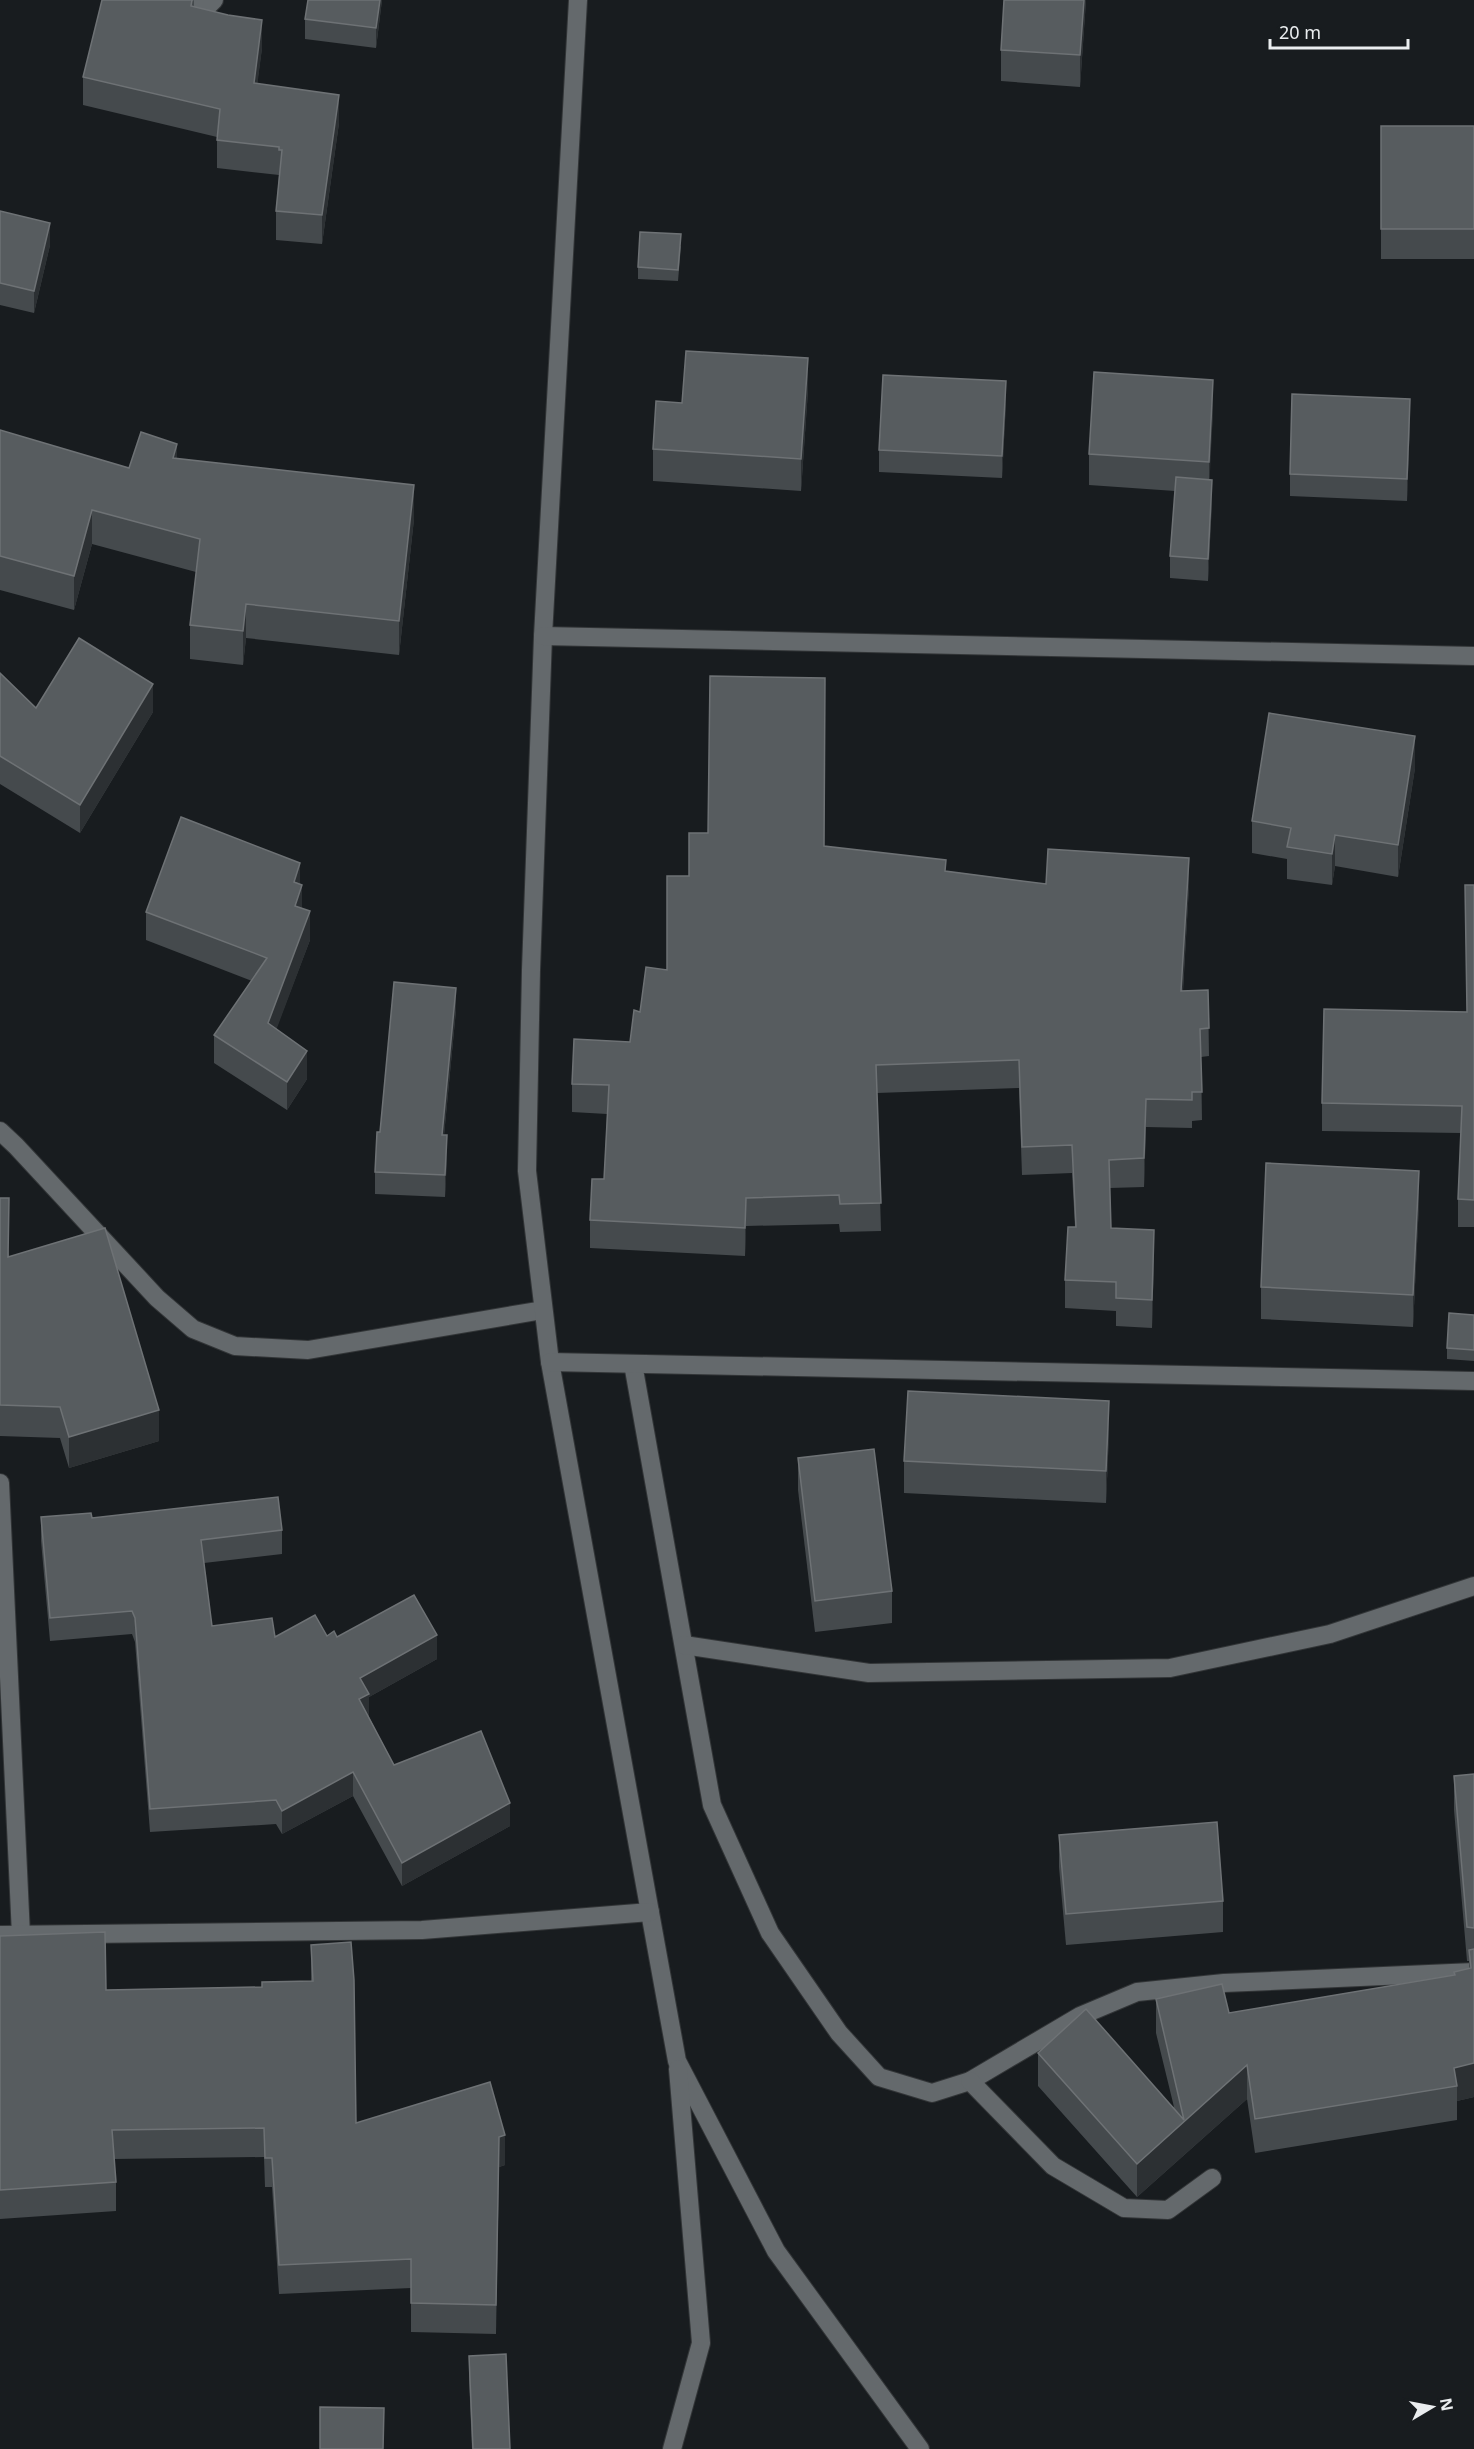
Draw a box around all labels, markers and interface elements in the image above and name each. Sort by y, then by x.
scale bar [1270,12,1408,50]
text: 20 m [1279,20,1321,44]
north arrow [1402,2377,1462,2437]
text: N [1435,2396,1459,2413]

